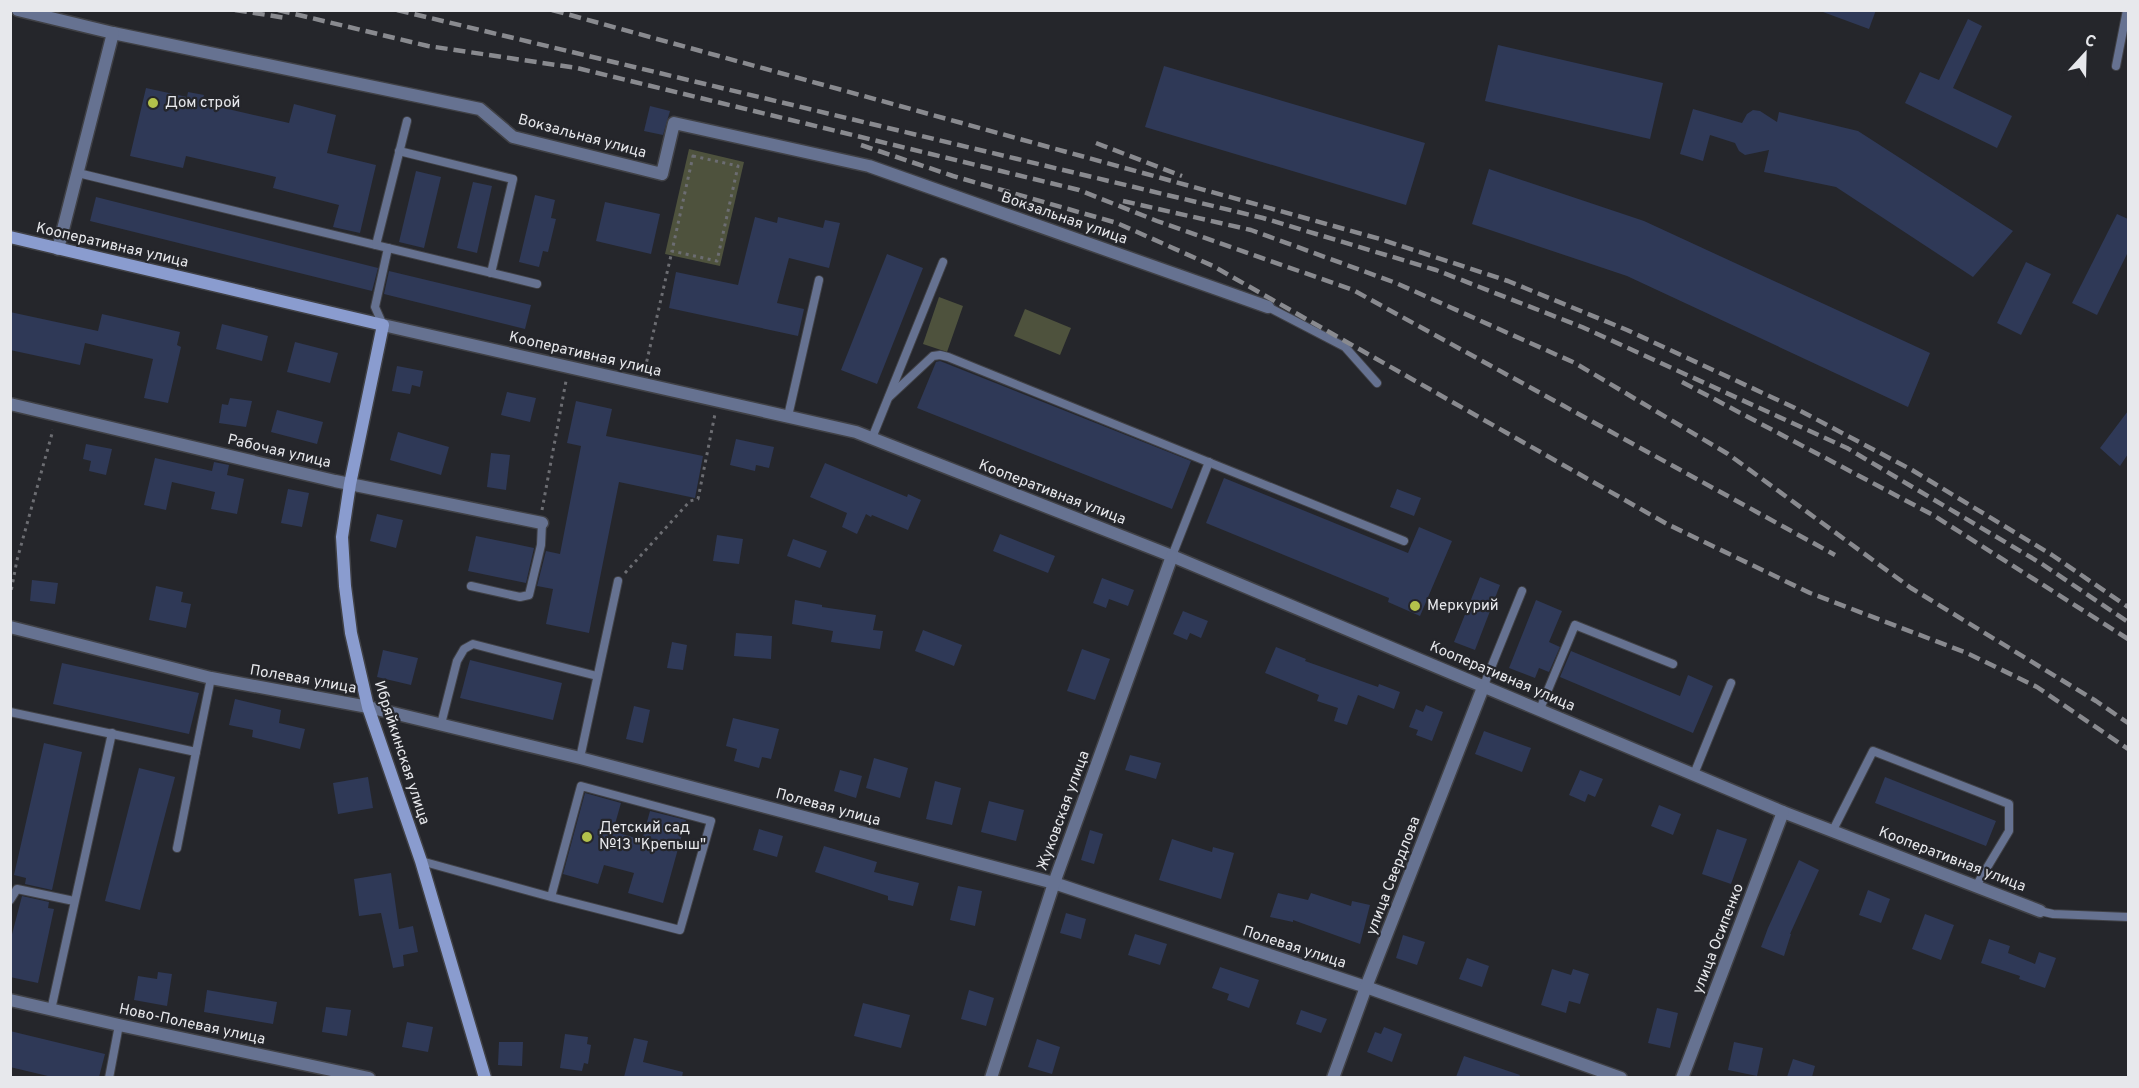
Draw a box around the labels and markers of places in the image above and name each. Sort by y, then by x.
place label: Дом строй [165,94,240,113]
marker: Дом строй [146,96,160,110]
place label: Меркурий [1427,597,1499,616]
marker: Меркурий [1408,599,1422,613]
place label: Детский сад №13 "Крепыш" [599,819,706,855]
marker: Детский сад №13 "Крепыш" [580,830,594,844]

